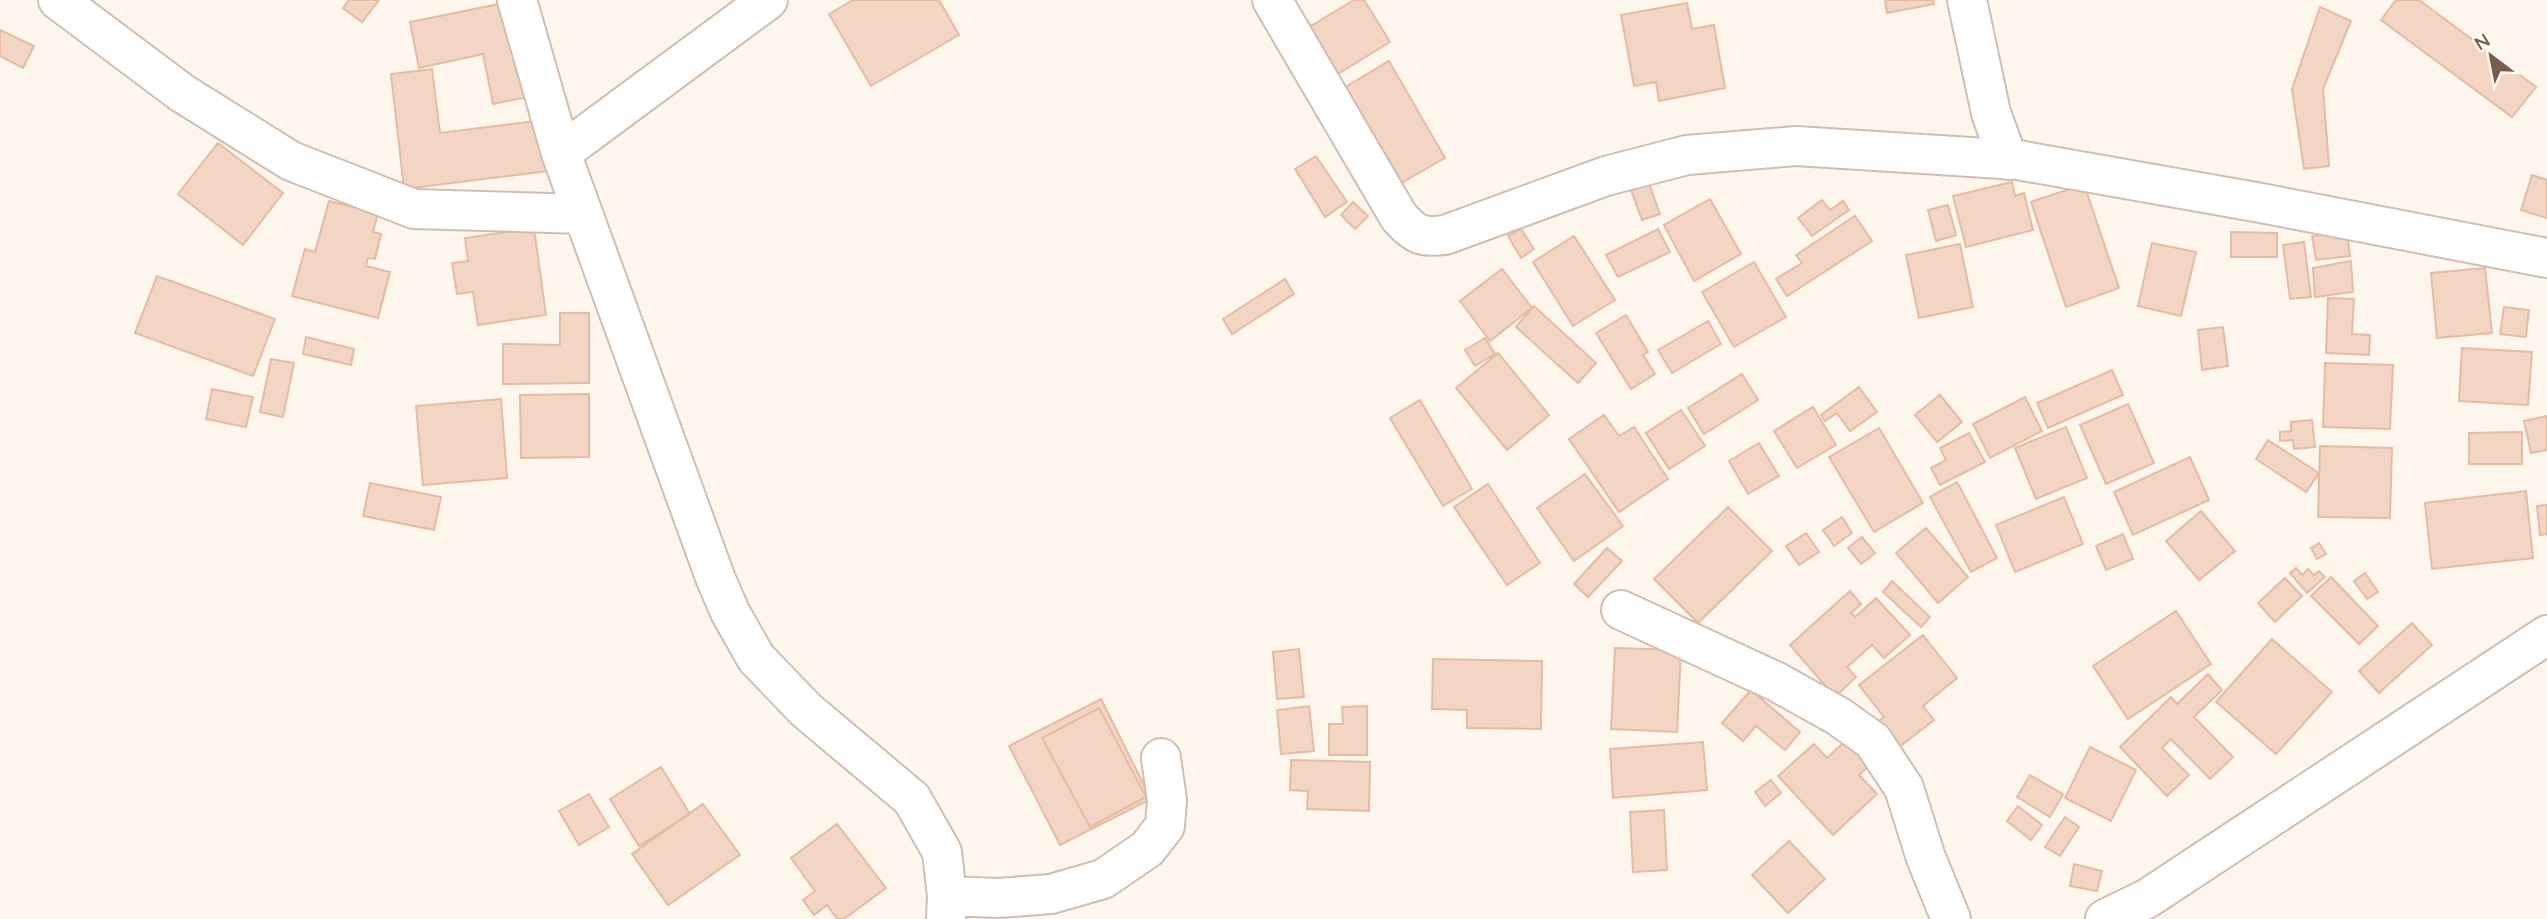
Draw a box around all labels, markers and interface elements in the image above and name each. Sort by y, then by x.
north arrow [2456,21,2526,91]
text: N [2470,28,2494,55]

